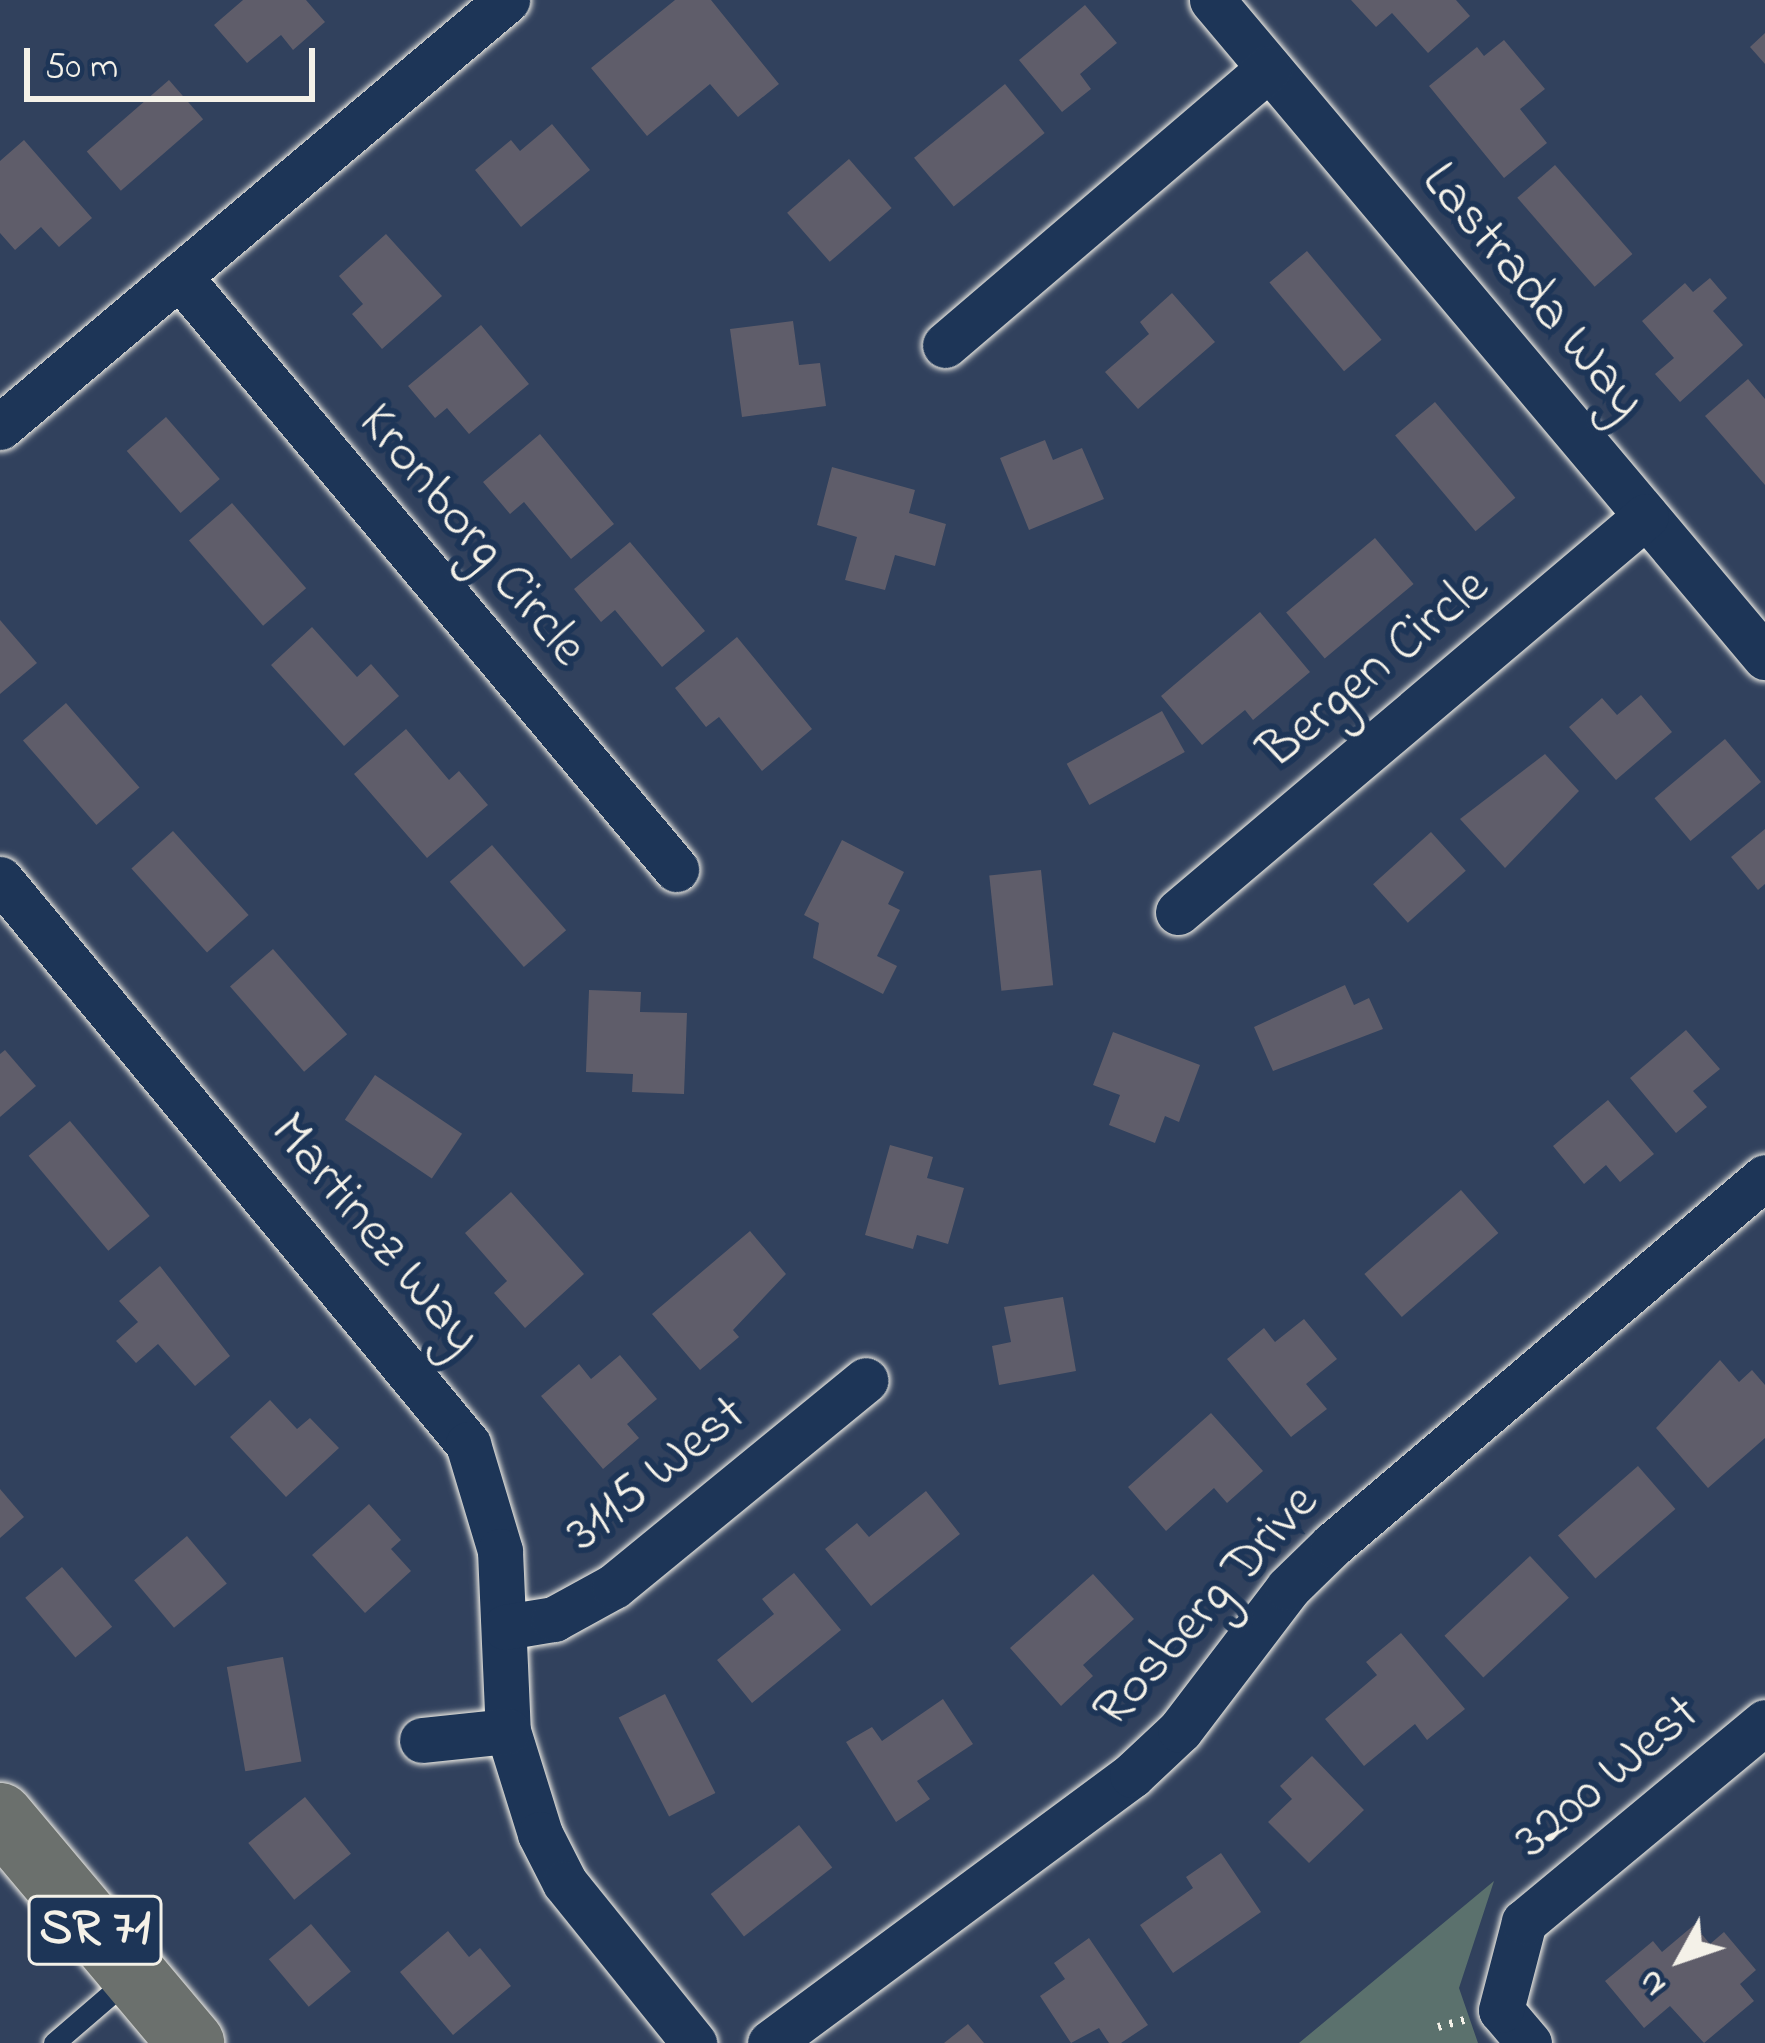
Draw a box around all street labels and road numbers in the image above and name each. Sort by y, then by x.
street label: Lastrada Way [1406,151,1658,433]
street label: Kronborg Circle [343,392,599,680]
street label: Bergen Circle [1247,555,1503,785]
street label: Martinez Way [255,1101,493,1369]
street label: 3115 West [554,1383,760,1567]
street label: Rosberg Drive [1081,1472,1333,1742]
street label: 3200 West [1503,1682,1713,1874]
road number: SR 71 [26,1885,164,1975]

